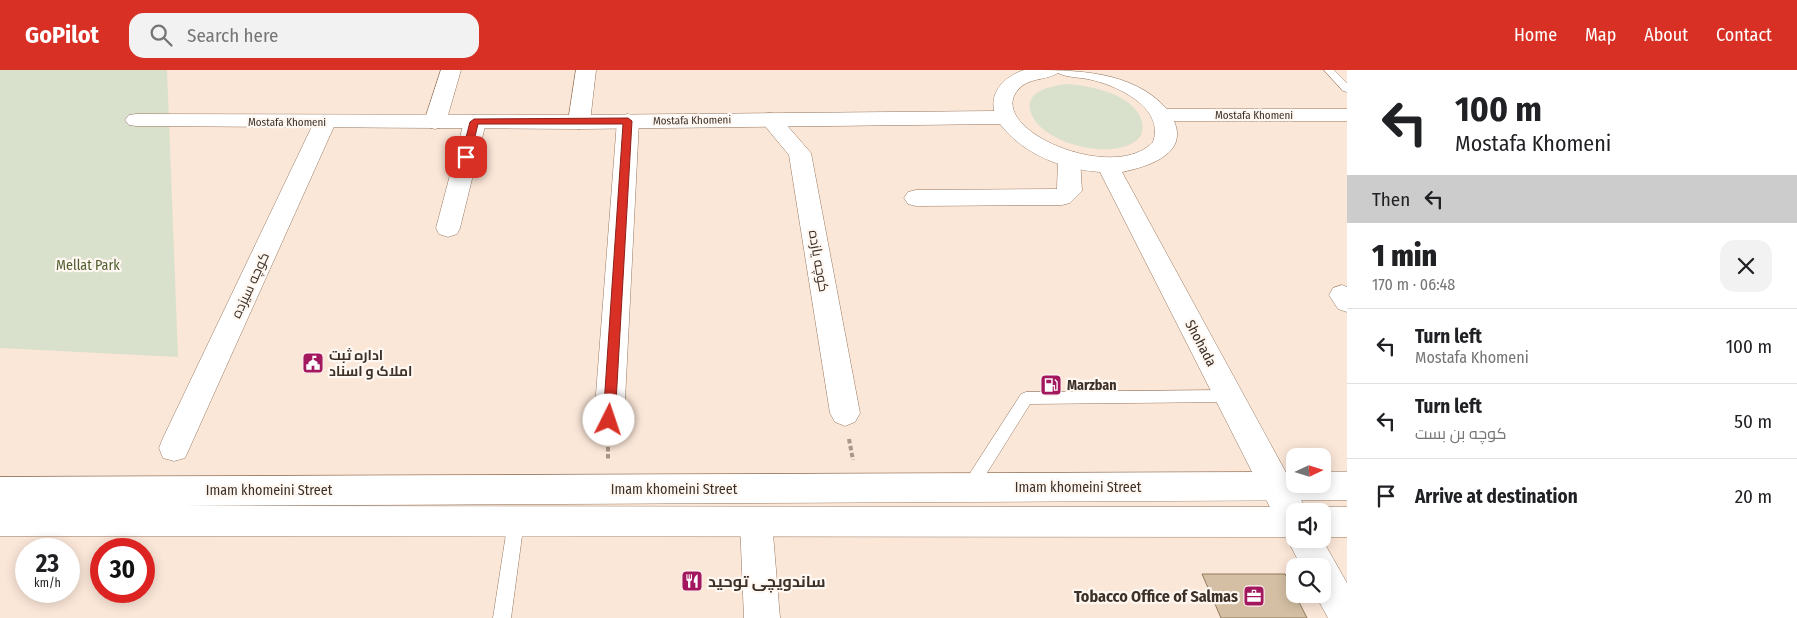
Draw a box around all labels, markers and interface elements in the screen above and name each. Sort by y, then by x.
search box [129,13,479,58]
text: GoPilot [25,21,99,49]
icon: search [147,21,175,49]
text: Search here [187,24,279,47]
text: Home [1514,24,1557,46]
text: Map [1585,24,1616,46]
text: About [1644,24,1688,46]
text: Contact [1716,24,1772,46]
text: 100 m [1455,88,1542,130]
icon: left [1372,90,1437,155]
street label: Mostafa Khomeni [1215,109,1293,122]
street label: Mostafa Khomeni [653,113,731,128]
street label: Mostafa Khomeni [248,116,326,129]
text: Mostafa Khomeni [1455,130,1611,157]
pin [445,136,487,178]
icon: arrive [452,143,480,171]
icon: left [1420,185,1448,213]
text: Then [1372,188,1410,211]
street label: کوچه یازده [804,229,832,294]
text: 1 min [1372,238,1437,274]
button: close [1720,240,1772,292]
street label: کوچه سیزده [228,250,274,321]
park label: Mellat Park [56,257,120,274]
text: 170 m · 06:48 [1372,275,1455,294]
street label: Shohada [1181,317,1220,370]
text: Turn left [1415,325,1482,348]
icon: left [1372,332,1400,360]
text: 100 m [1726,335,1772,358]
place label: اداره ثبت املاک و اسناد [329,347,412,380]
text: Mostafa Khomeni [1415,348,1529,367]
public building icon: اداره ثبت املاک و اسناد [301,351,325,375]
fuel station icon: Marzban [1039,373,1063,397]
place label: Marzban [1067,377,1117,394]
position arrow [582,393,634,445]
text: Turn left [1415,395,1482,418]
icon: left [1372,407,1400,435]
text: 50 m [1734,410,1772,433]
text: کوچه بن بست [1415,424,1506,443]
north arrow [1286,448,1331,492]
map controls [1286,448,1331,603]
street label: Imam khomeini Street [1015,479,1142,496]
street label: Imam khomeini Street [611,481,738,498]
street label: Imam khomeini Street [206,482,333,499]
icon: arrive [1372,482,1400,510]
text: Arrive at destination [1415,485,1578,508]
text: 20 m [1735,485,1772,508]
button: sound [1286,503,1331,548]
speed limit sign: 30 [90,538,155,603]
text: 23 [36,549,59,579]
button: search [1286,558,1331,603]
restaurant icon: ساندویچی توحید [680,569,704,593]
place label: ساندویچی توحید [708,572,826,593]
text: km/h [34,576,61,590]
office icon: Tobacco Office of Salmas [1242,584,1266,608]
place label: Tobacco Office of Salmas [1074,587,1238,606]

